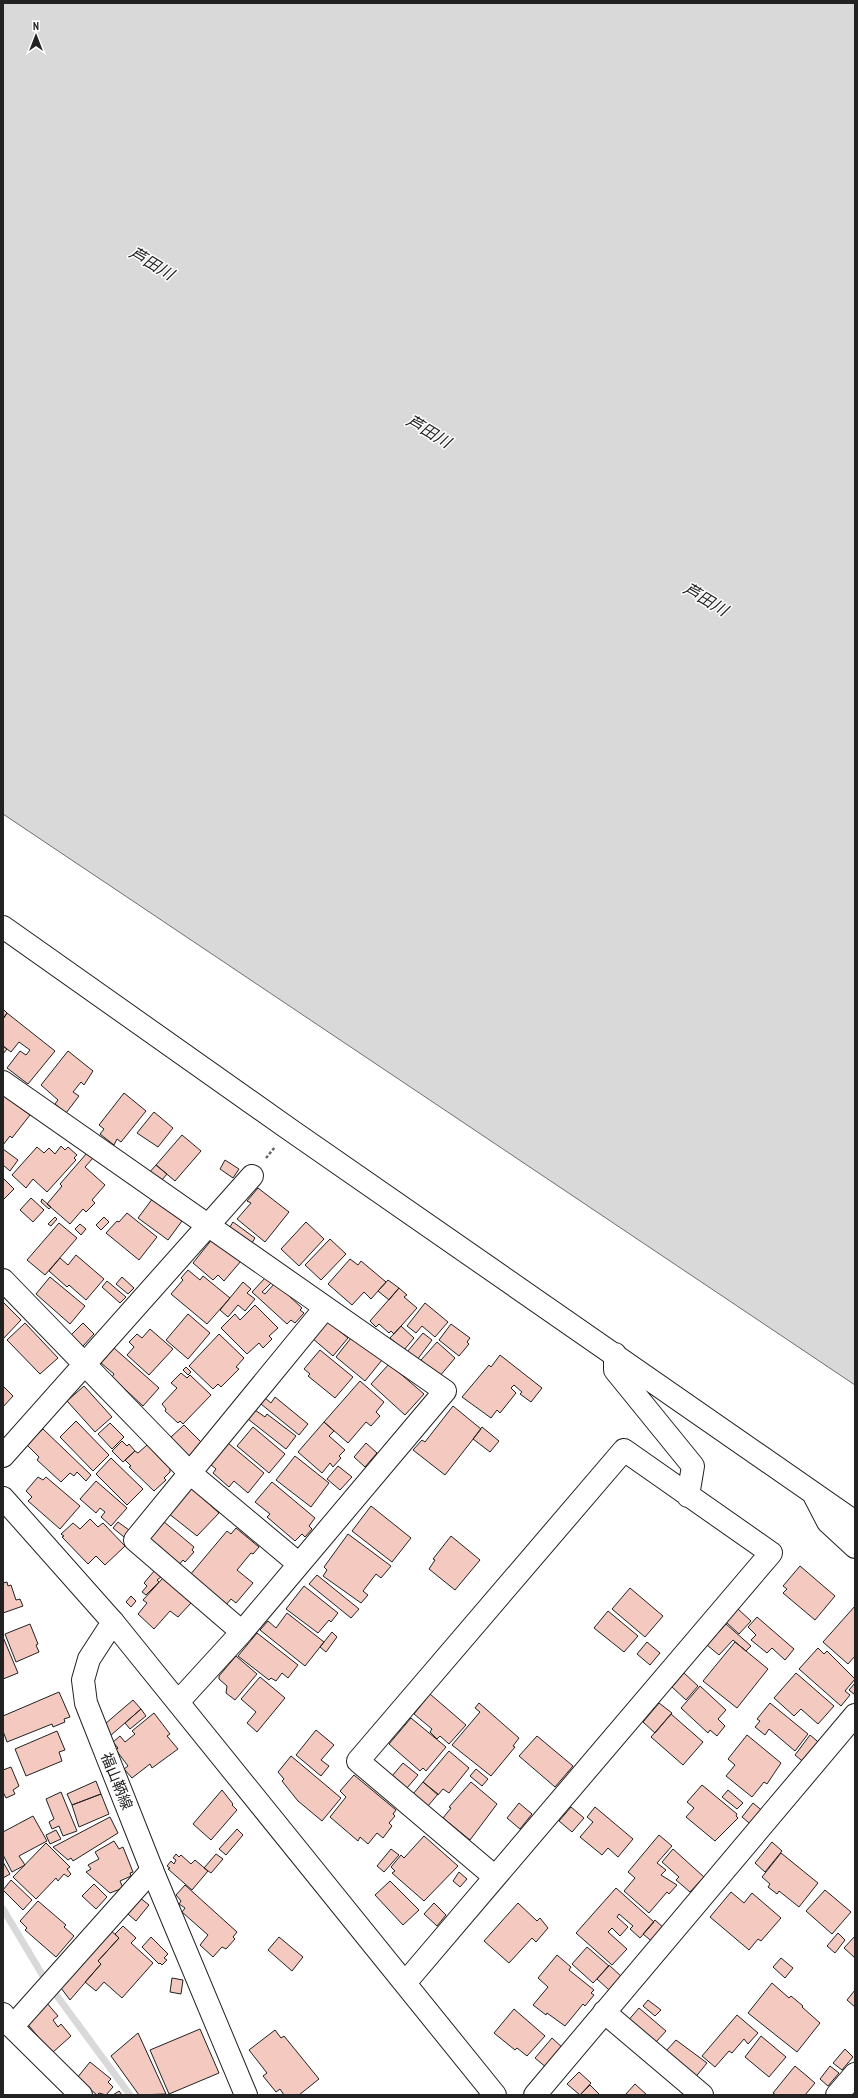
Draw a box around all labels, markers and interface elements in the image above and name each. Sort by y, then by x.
north arrow [16,16,56,56]
text: N [33,19,39,33]
water label: 芦田川 [126,242,179,285]
water label: 芦田川 [403,410,456,453]
water label: 芦田川 [680,578,733,621]
street label: 福山鞆線 [97,1750,137,1812]

